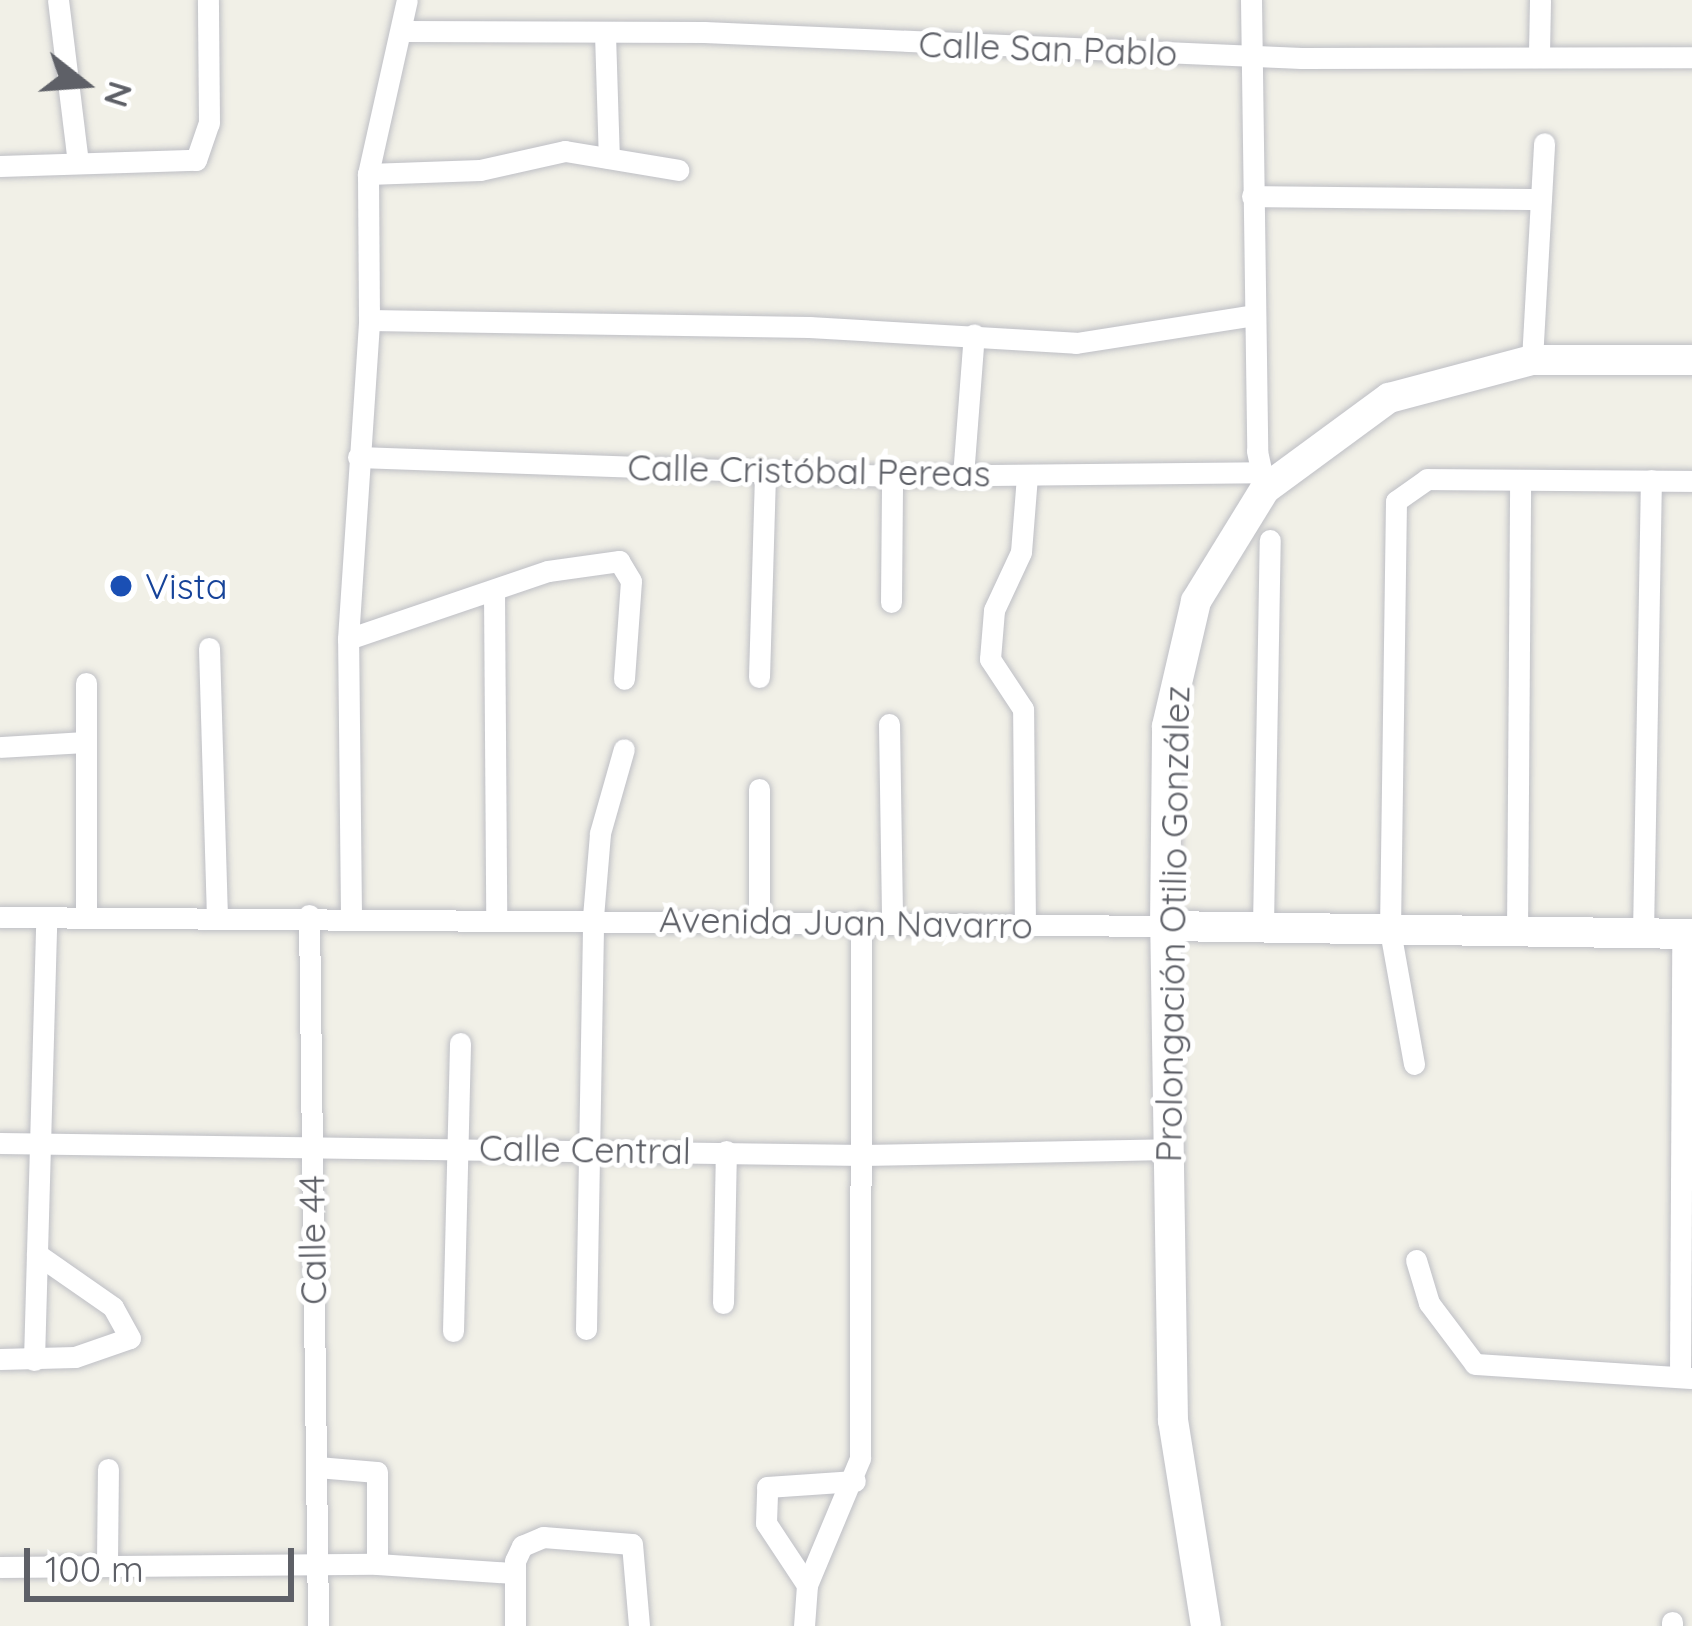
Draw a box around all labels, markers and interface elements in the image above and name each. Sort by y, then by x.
street label: Calle San Pablo [918,22,1178,74]
north arrow [24,24,144,144]
text: N [96,77,142,112]
street label: Calle Cristóbal Pereas [627,445,991,495]
place label: Vista [145,564,228,608]
marker: Vista [108,573,134,599]
street label: Prolongación Otilio González [1146,685,1198,1163]
street label: Avenida Juan Navarro [659,897,1033,947]
street label: Calle Central [479,1126,691,1172]
street label: Calle 44 [289,1175,335,1305]
scale bar [30,1524,300,1598]
text: 100 m [45,1546,144,1591]

